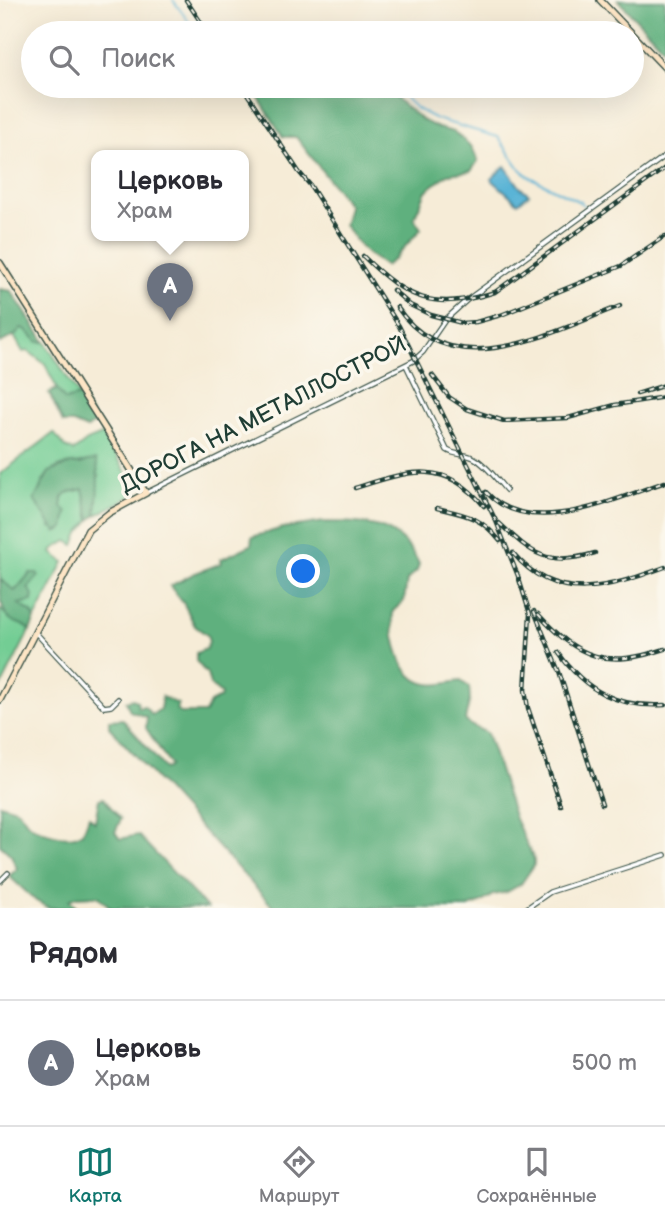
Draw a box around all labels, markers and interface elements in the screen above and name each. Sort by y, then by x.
search box [21,21,644,98]
icon: search [45,41,83,79]
text: Поиск [101,44,175,75]
popup [91,150,249,241]
text: Церковь [117,166,223,197]
text: Храм [117,197,173,225]
pin: A [147,263,193,321]
street label: ДОРОГА НА МЕТАЛЛОСТРОЙ [115,330,411,500]
your location [286,554,320,588]
text: Рядом [28,936,118,972]
text: Церковь [95,1034,201,1065]
text: A [44,1049,58,1077]
text: 500 m [572,1049,637,1077]
text: Храм [95,1065,151,1093]
tab: Карта [68,1143,122,1208]
tab: Маршрут [259,1143,340,1208]
tab: Сохранённые [477,1143,597,1208]

